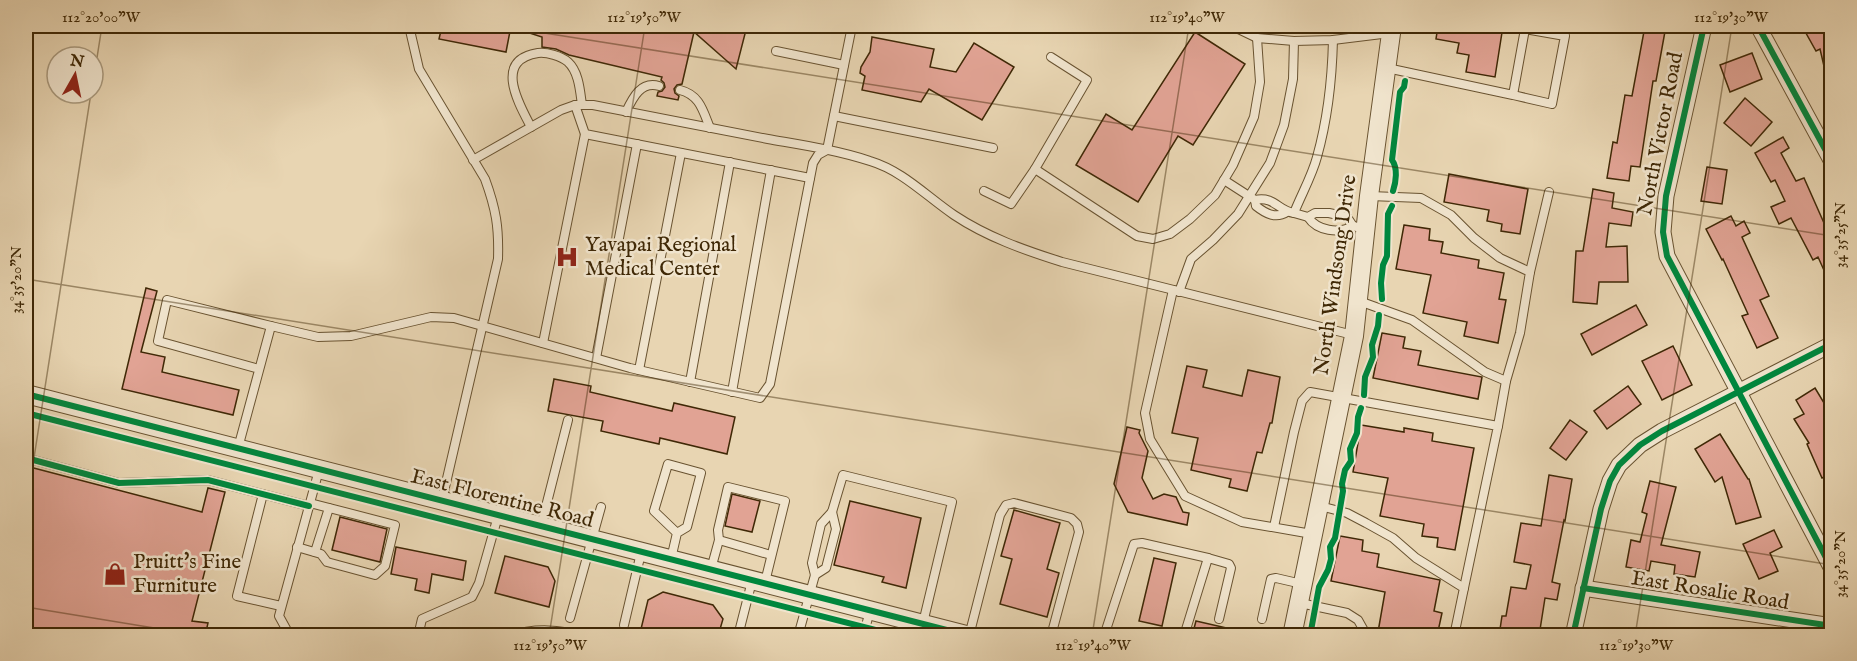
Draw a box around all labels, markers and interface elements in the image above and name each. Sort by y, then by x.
text: 112°20'00"W [62,8,141,27]
text: 112°19'50"W [607,8,682,27]
text: 112°19'40"W [1149,8,1226,27]
text: 112°19'30"W [1694,8,1769,27]
north arrow [45,45,105,105]
street label: North Victor Road [1632,49,1690,218]
text: N [68,51,86,73]
street label: North Windsong Drive [1309,173,1363,377]
text: 34°35'25"N [1831,202,1850,268]
place label: Yavapai Regional Medical Center [585,232,736,283]
hospital icon: Yavapai Regional Medical Center [554,244,580,270]
text: 34°35'20"N [7,246,26,314]
street label: East Florentine Road [408,463,597,535]
text: 34°35'20"N [1831,530,1850,598]
place label: Pruitt's Fine Furniture [133,549,241,600]
shop icon: Pruitt's Fine Furniture [102,561,128,587]
street label: East Rosalie Road [1629,565,1792,617]
text: 112°19'50"W [513,636,588,655]
text: 112°19'40"W [1055,636,1132,655]
text: 112°19'30"W [1599,636,1674,655]

